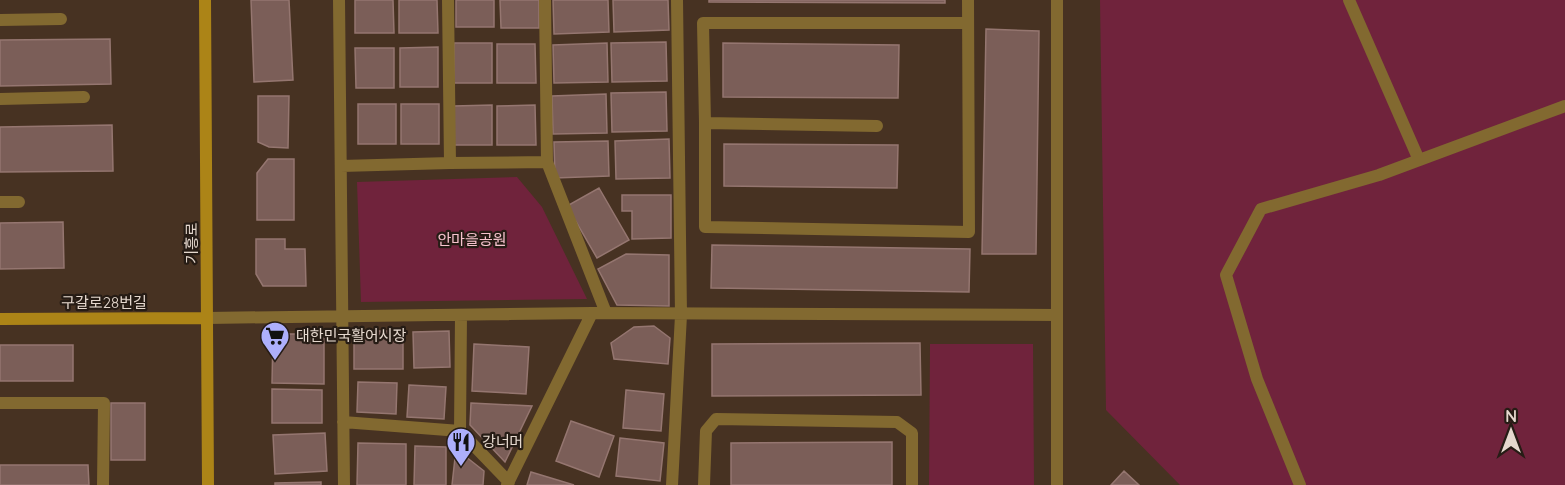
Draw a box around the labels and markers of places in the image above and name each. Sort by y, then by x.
supermarket icon: 대한민국활어시장 [259,320,291,362]
place label: 대한민국활어시장 [296,326,407,345]
restaurant icon: 강너머 [445,426,477,468]
place label: 강너머 [482,432,523,451]

